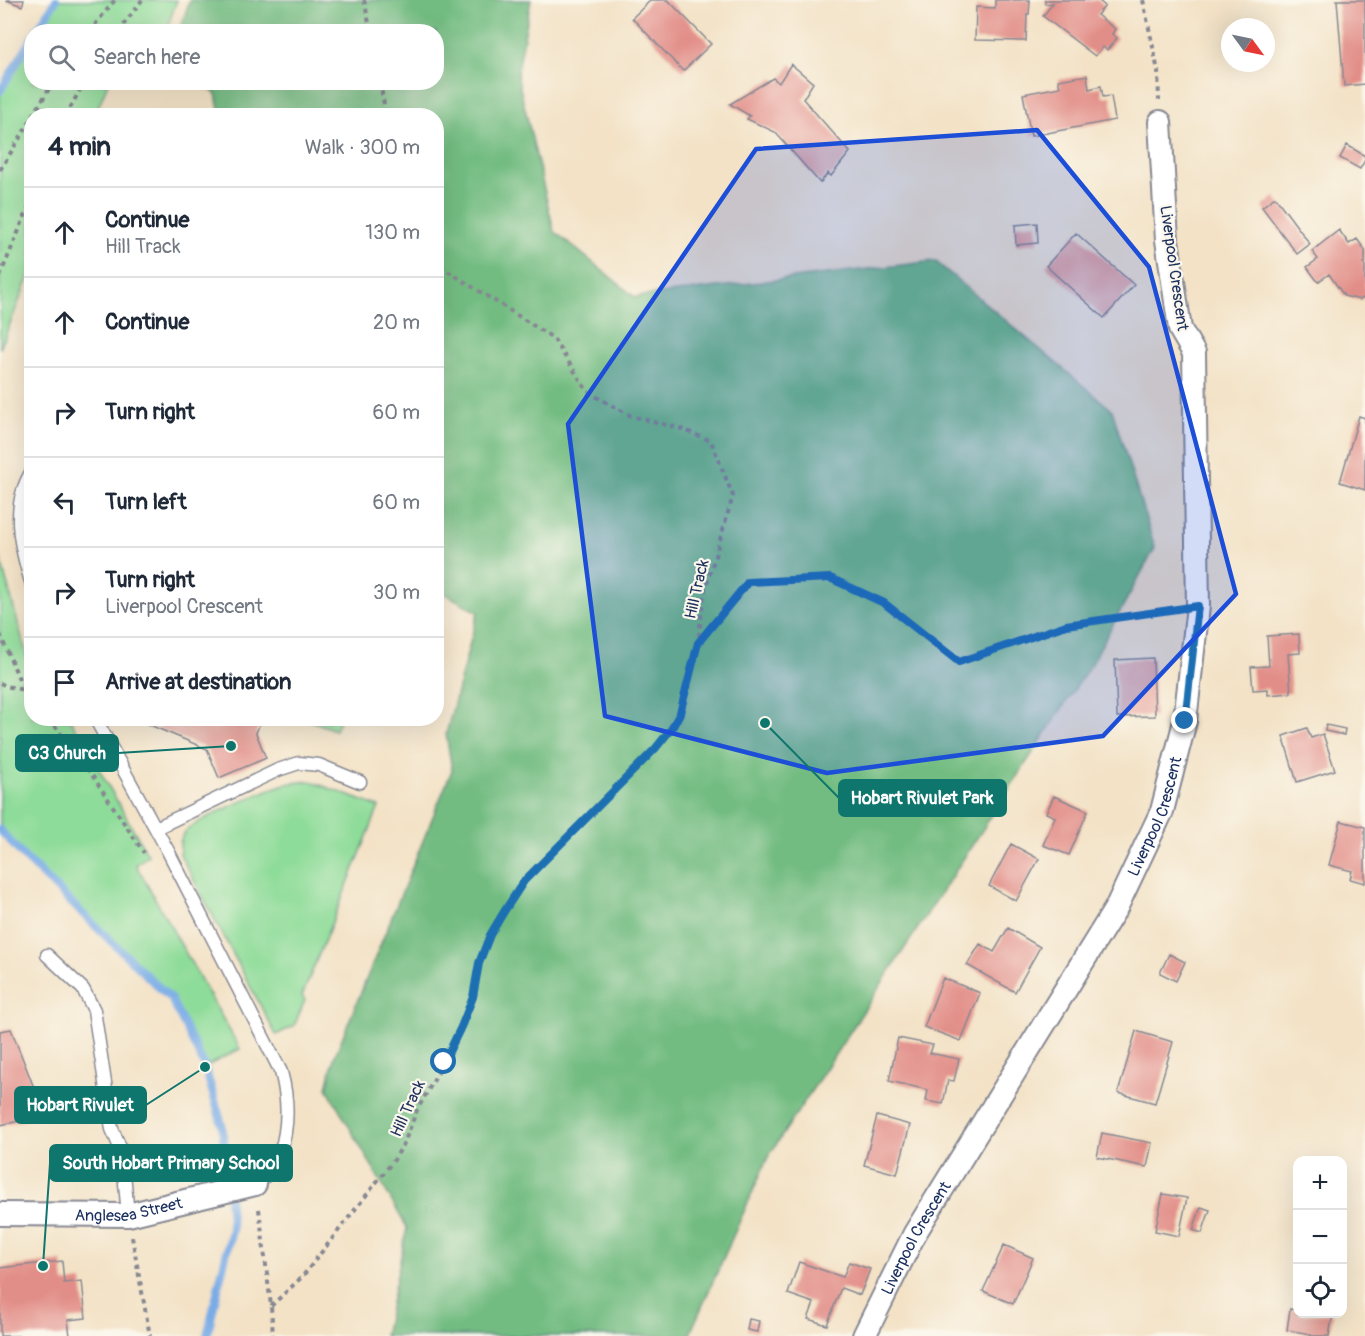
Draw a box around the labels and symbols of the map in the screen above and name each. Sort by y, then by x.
north arrow [1221,18,1275,72]
street label: Liverpool Crescent [1155,204,1193,333]
street label: Hill Track [680,557,714,621]
route end [1171,707,1197,733]
callout: C3 Church [16,735,118,771]
text: C3 Church [28,742,106,765]
street label: Liverpool Crescent [1124,754,1187,880]
callout: Hobart Rivulet Park [839,780,1006,816]
text: Hobart Rivulet Park [850,787,994,810]
route start [430,1048,456,1074]
street label: Hill Track [386,1077,430,1140]
callout: Hobart Rivulet [15,1087,146,1123]
text: Hobart Rivulet [26,1094,135,1117]
callout: South Hobart Primary School [50,1145,292,1181]
text: South Hobart Primary School [62,1152,280,1175]
street label: Liverpool Crescent [877,1177,956,1298]
street label: Anglesea Street [75,1193,185,1226]

